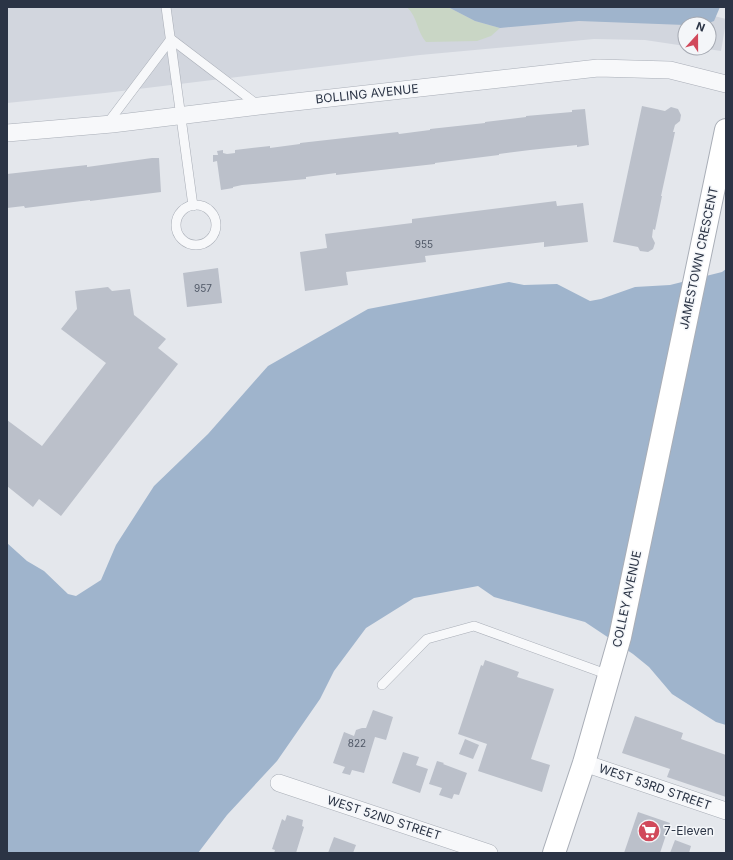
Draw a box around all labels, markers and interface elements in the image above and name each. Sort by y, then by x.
north arrow [677,16,717,56]
text: N [694,19,707,35]
street label: BOLLING AVENUE [315,81,419,106]
street label: JAMESTOWN CRESCENT [676,185,721,331]
house number: 955 [415,238,433,250]
house number: 957 [194,282,212,294]
street label: COLLEY AVENUE [609,549,644,649]
house number: 822 [348,737,366,749]
street label: WEST 53RD STREET [597,760,713,813]
street label: WEST 52ND STREET [325,792,443,843]
supermarket icon: 7-Eleven [636,818,662,844]
place label: 7-Eleven [664,823,714,838]

